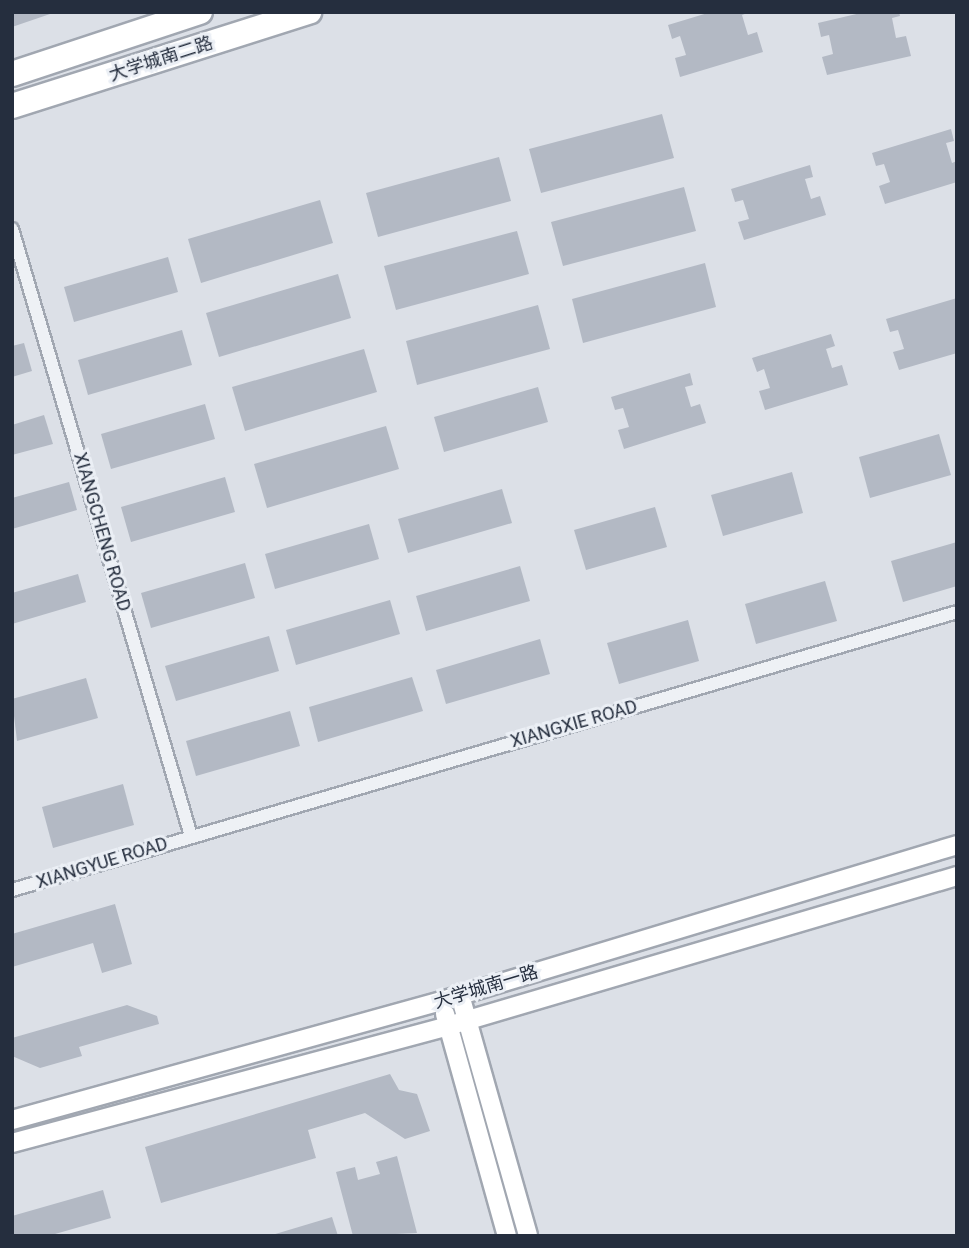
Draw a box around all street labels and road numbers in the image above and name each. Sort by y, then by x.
street label: 大学城南二路 [106,32,216,86]
street label: XIANGCHENG ROAD [69,450,135,614]
street label: XIANGXIE ROAD [508,696,640,752]
street label: XIANGYUE ROAD [34,833,170,893]
street label: 大学城南一路 [431,961,541,1013]

